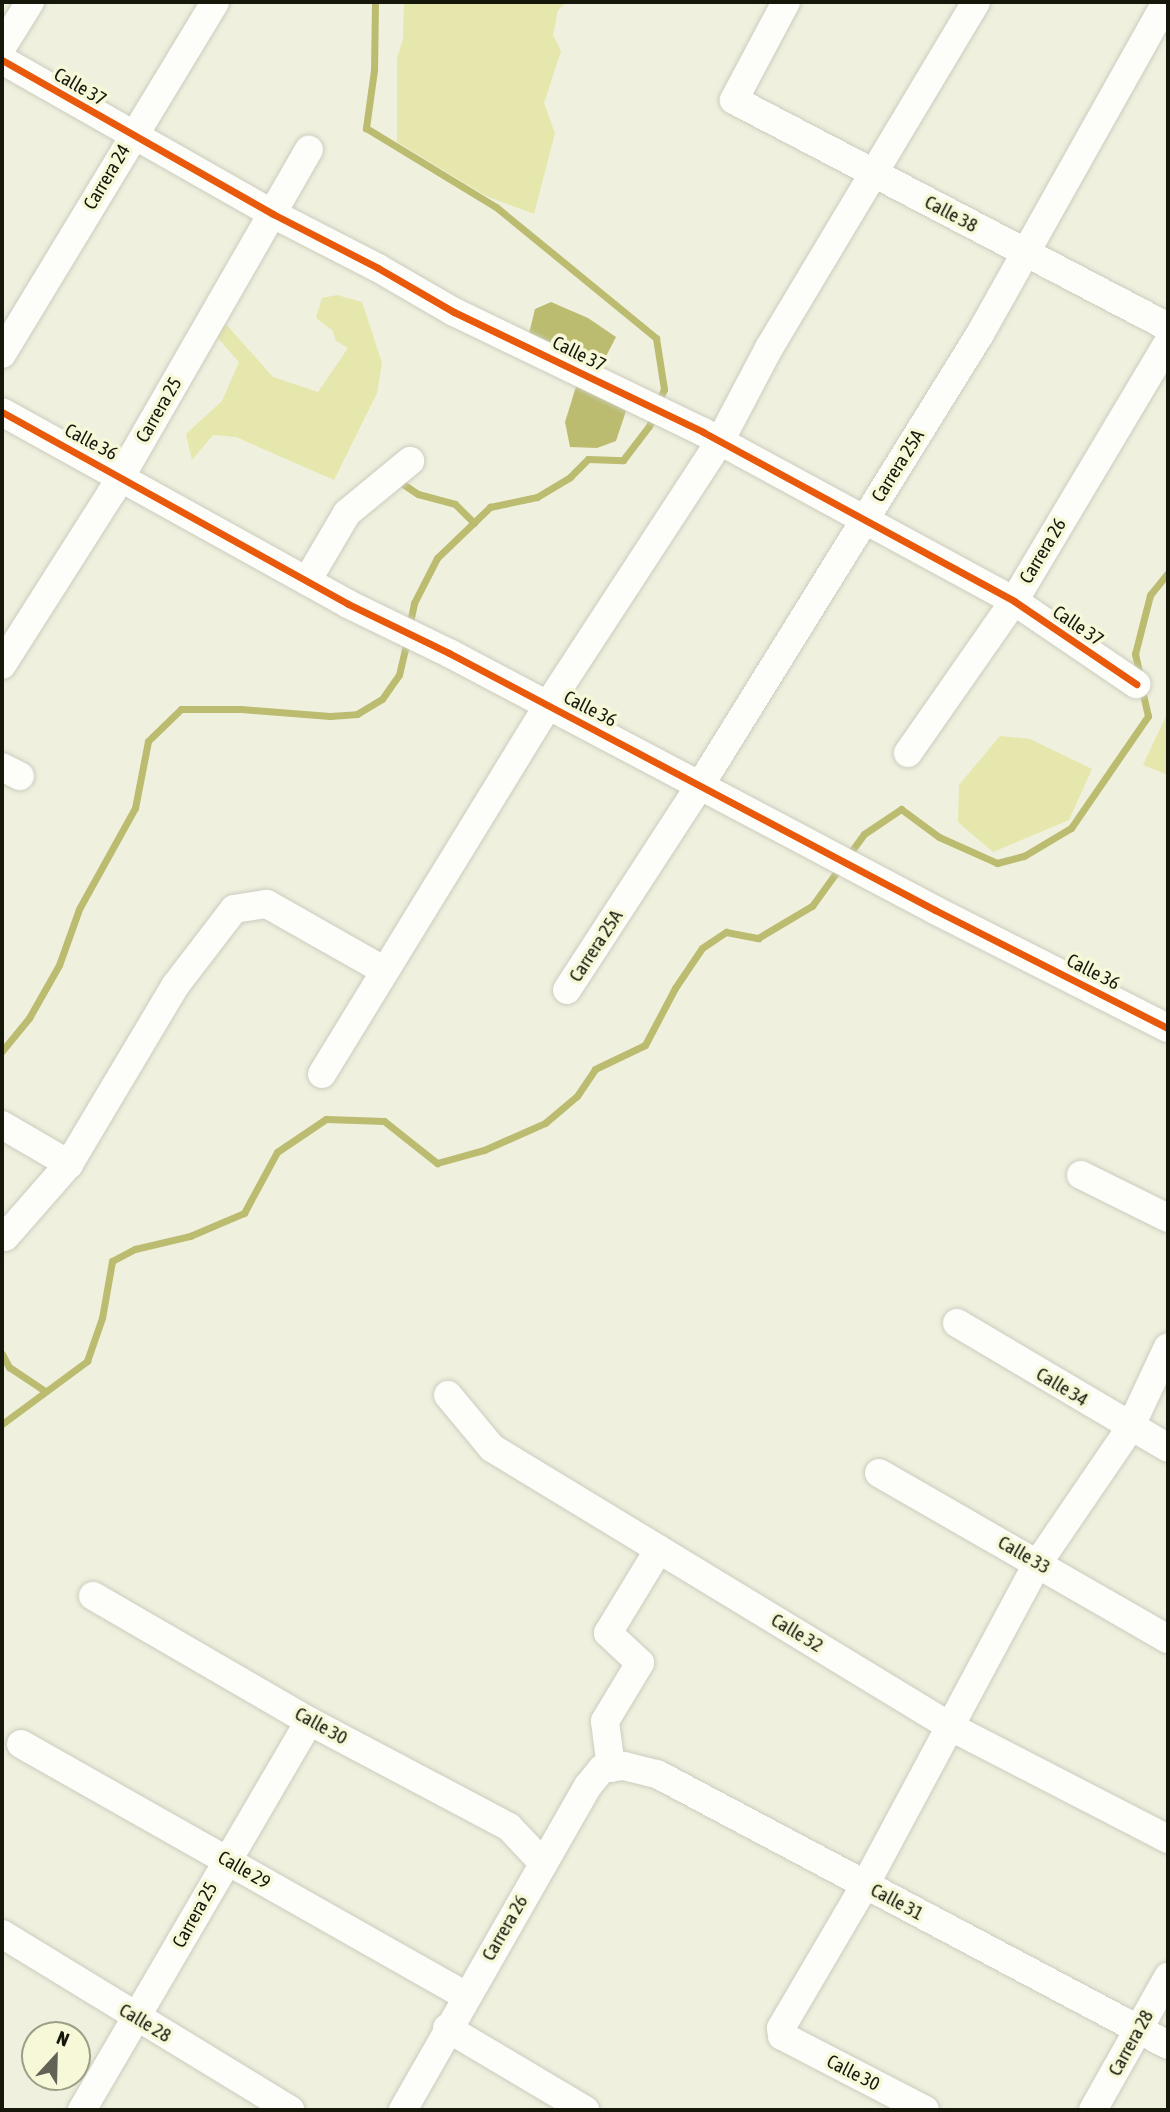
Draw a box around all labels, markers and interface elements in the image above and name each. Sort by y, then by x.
street label: Calle 37 [50,63,110,111]
street label: Carrera 24 [79,140,135,214]
street label: Calle 38 [921,191,981,237]
street label: Calle 37 [549,331,609,377]
street label: Carrera 25 [131,373,187,447]
street label: Calle 36 [61,419,121,465]
street label: Carrera 25A [867,426,929,506]
street label: Carrera 26 [1015,514,1071,588]
street label: Calle 37 [1048,601,1108,651]
street label: Calle 36 [560,686,620,732]
street label: Carrera 25A [564,906,628,986]
street label: Calle 36 [1063,949,1123,995]
street label: Calle 34 [1032,1363,1092,1411]
street label: Calle 33 [994,1531,1054,1579]
street label: Calle 32 [767,1609,827,1657]
street label: Calle 30 [291,1702,351,1750]
street label: Calle 29 [214,1846,274,1894]
street label: Carrera 25 [168,1878,222,1952]
street label: Calle 31 [867,1879,927,1925]
street label: Carrera 26 [477,1891,533,1965]
street label: Calle 28 [115,1999,175,2047]
street label: Carrera 28 [1104,2006,1158,2080]
north arrow [21,2021,91,2091]
text: N [54,2026,72,2051]
street label: Calle 30 [823,2050,883,2096]

